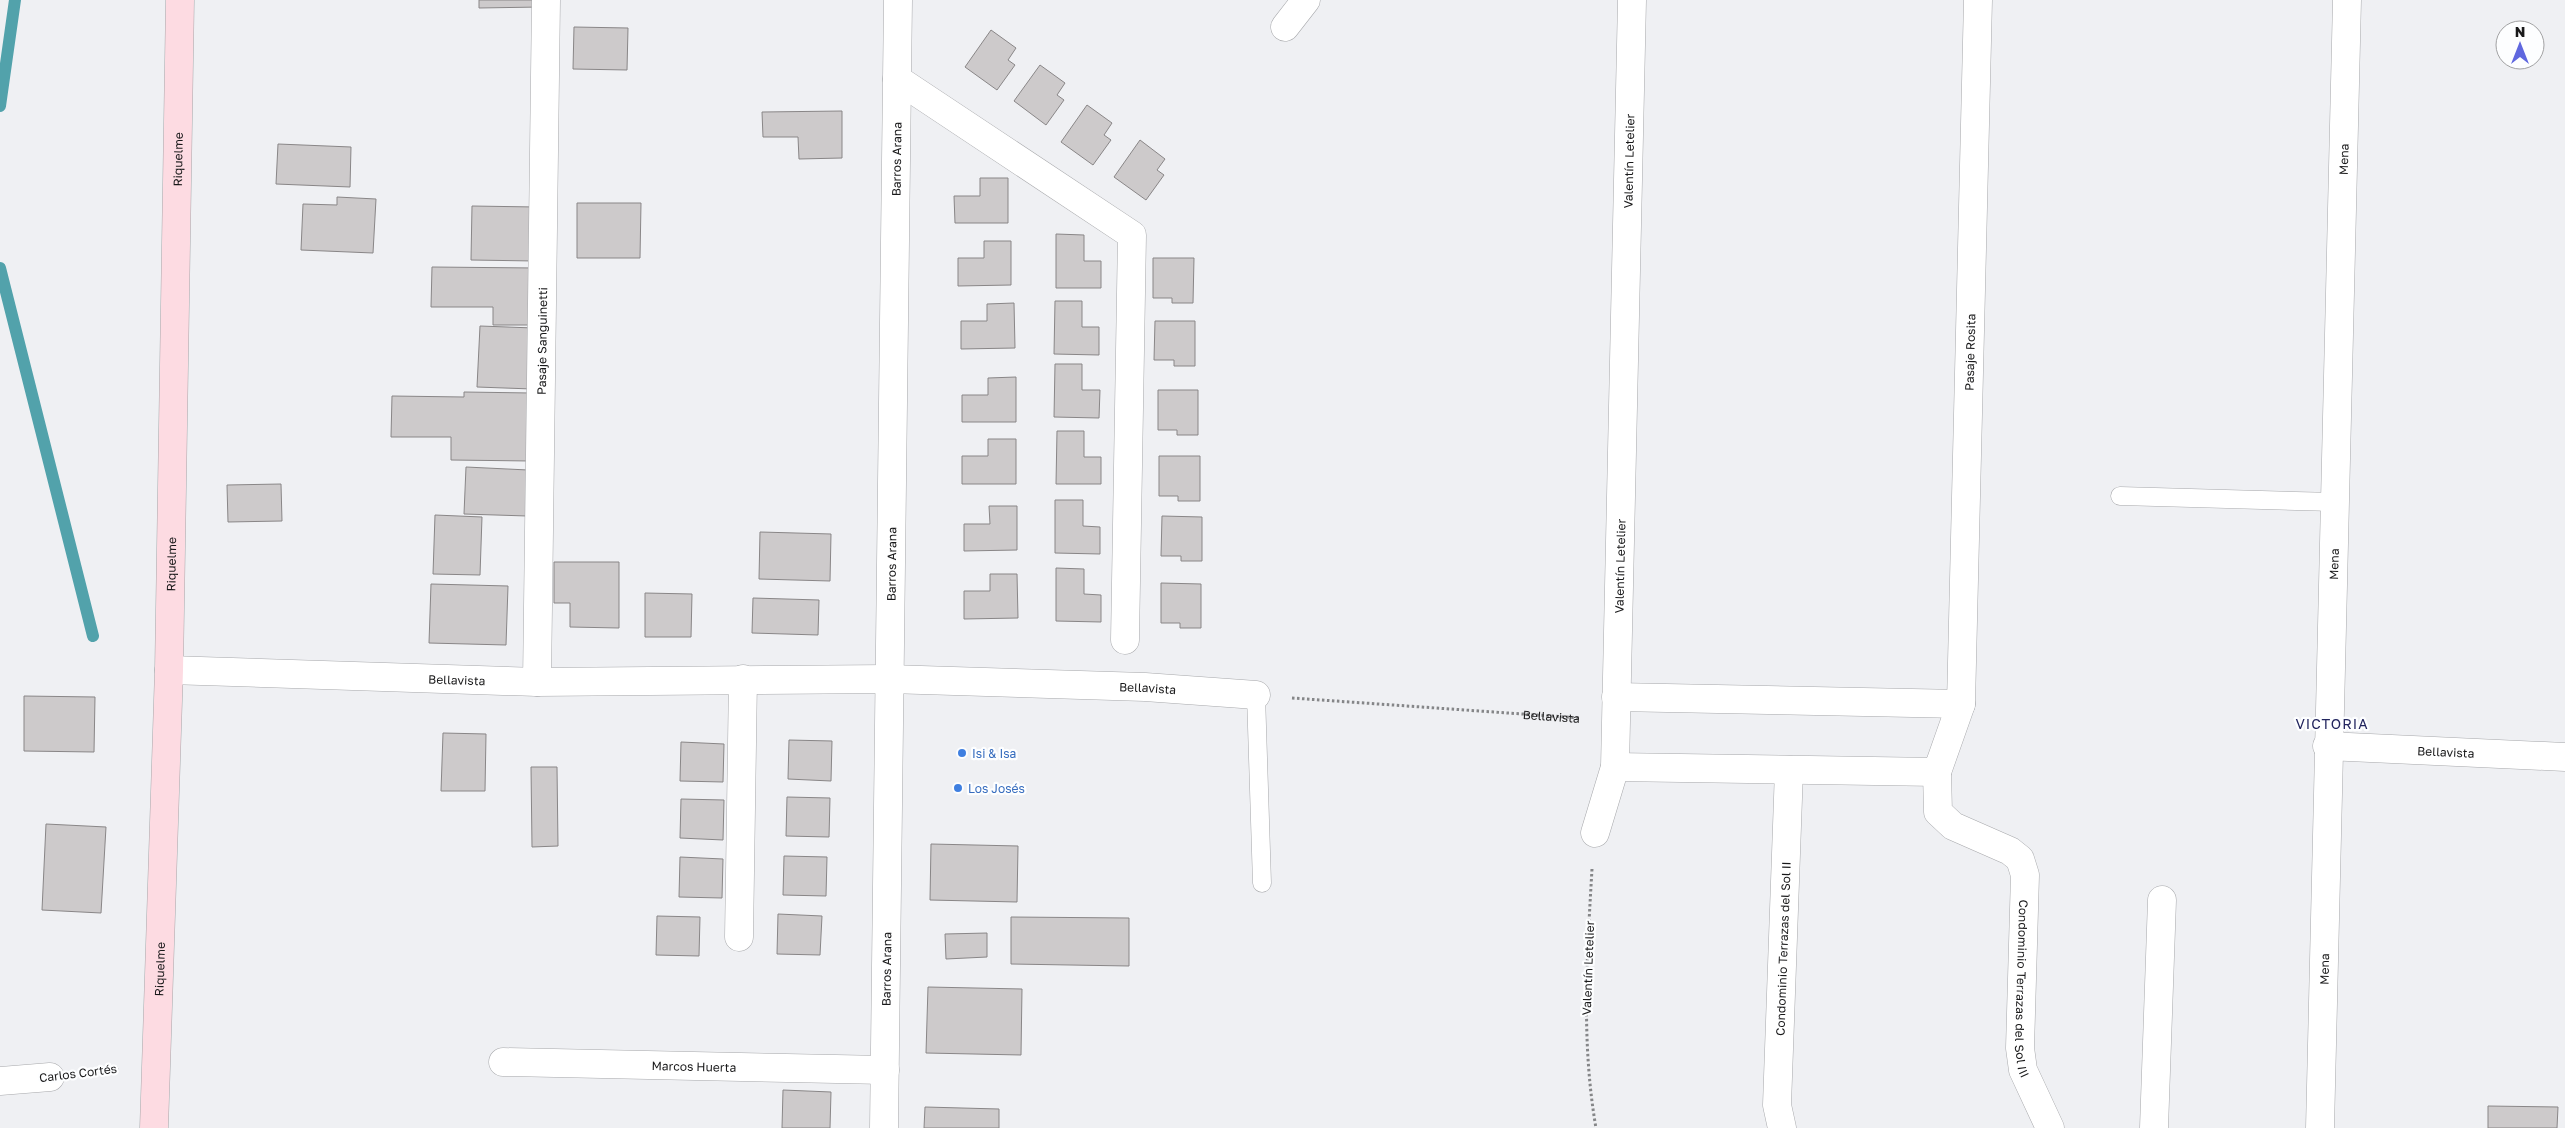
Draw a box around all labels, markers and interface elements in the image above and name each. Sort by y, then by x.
north arrow [2495,20,2545,70]
text: N [2515,23,2525,40]
street label: Valentín Letelier [1620,113,1637,209]
street label: Barros Arana [888,122,904,196]
street label: Riquelme [169,132,185,187]
street label: Mena [2335,143,2351,175]
street label: Pasaje Sanguinetti [533,287,550,395]
street label: Pasaje Rosita [1961,313,1978,391]
street label: Valentín Letelier [1611,518,1628,614]
street label: Barros Arana [883,527,899,601]
street label: Riquelme [163,537,179,592]
street label: Mena [2326,548,2341,580]
street label: Bellavista [428,671,486,688]
street label: Bellavista [1119,679,1177,697]
street label: Bellavista [1522,707,1580,725]
district label: VICTORIA [2295,715,2369,732]
street label: Bellavista [2417,743,2475,760]
place label: Isi & Isa [972,746,1016,761]
marker: Isi & Isa [956,747,968,759]
place label: Los Josés [968,781,1025,796]
marker: Los Josés [952,782,964,794]
street label: Condominio Terrazas del Sol II [1772,861,1793,1036]
street label: Condominio Terrazas del Sol III [2012,899,2033,1080]
street label: Valentín Letelier [1579,920,1597,1016]
street label: Barros Arana [878,932,894,1006]
street label: Riquelme [151,942,168,997]
street label: Mena [2316,953,2332,985]
street label: Marcos Huerta [651,1058,736,1074]
street label: Carlos Cortés [38,1061,118,1085]

